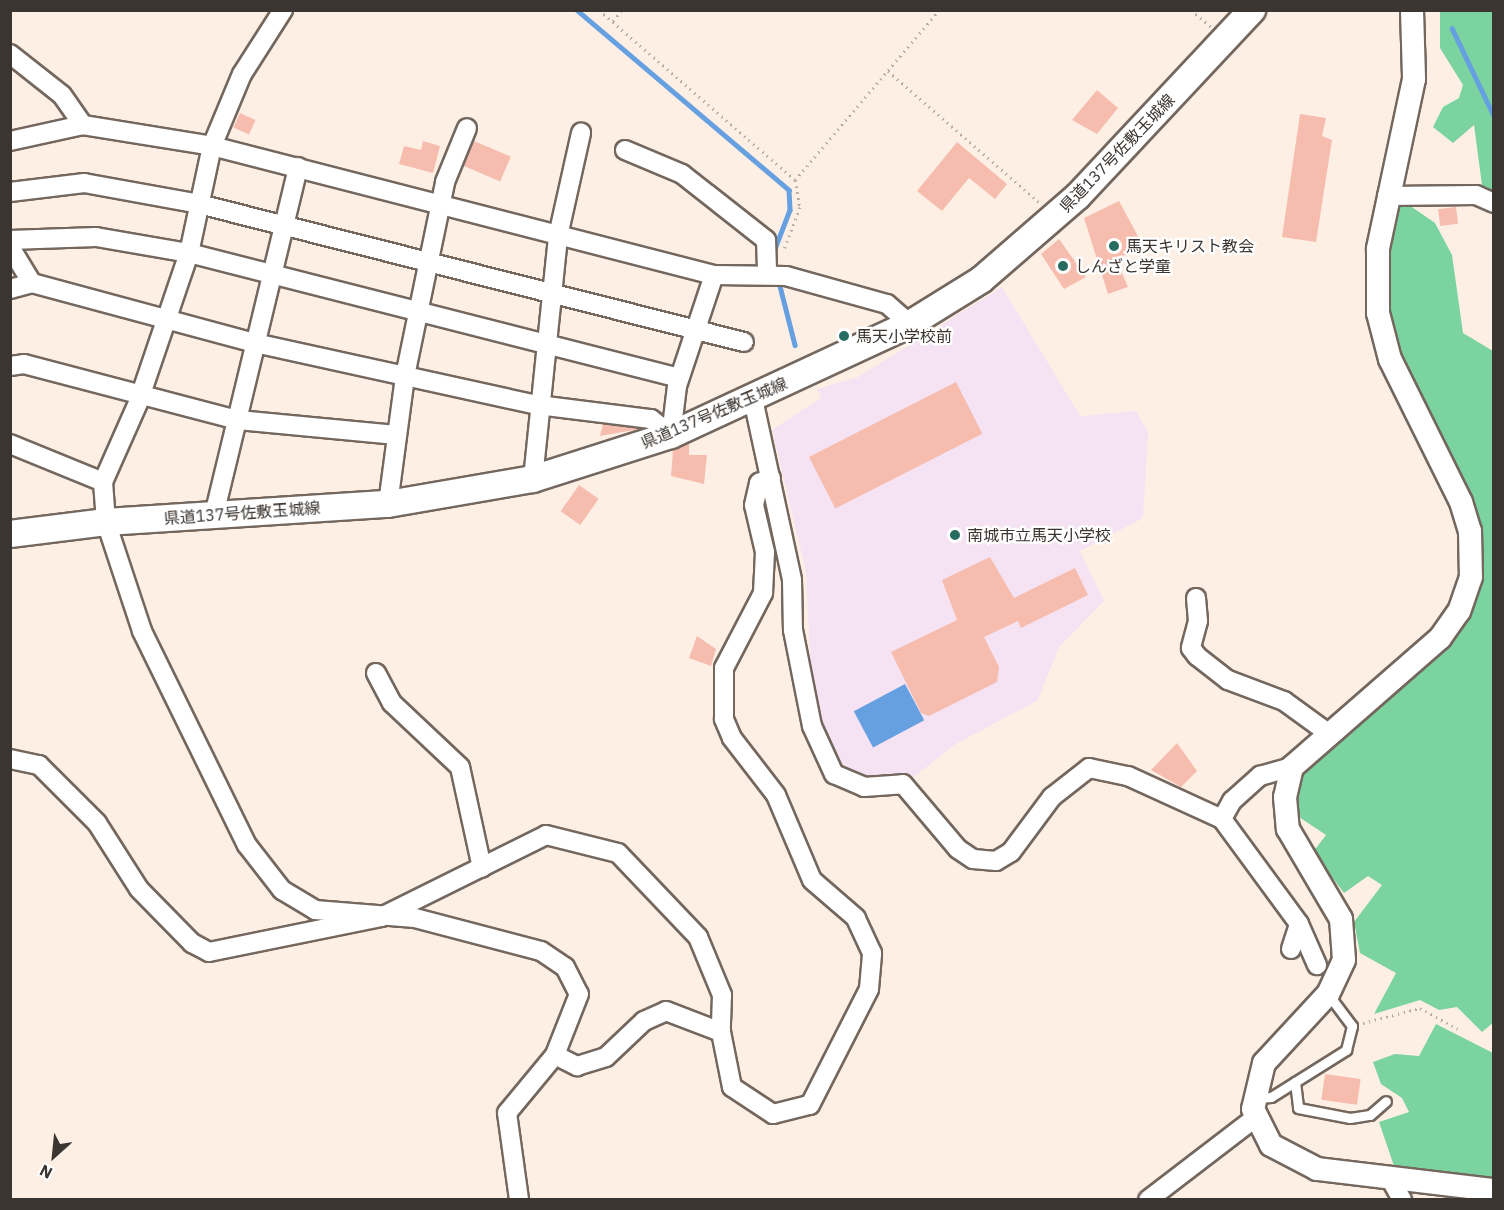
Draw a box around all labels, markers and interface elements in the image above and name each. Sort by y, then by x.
street label: 県道137号佐敷玉城線 [1056,90,1178,216]
place label: 馬天キリスト教会 [1126,236,1254,256]
marker: 馬天キリスト教会 [1107,239,1121,253]
place label: しんざと学童 [1075,256,1171,276]
marker: しんざと学童 [1056,259,1070,273]
place label: 馬天小学校前 [856,326,952,346]
marker: 馬天小学校前 [837,329,851,343]
street label: 県道137号佐敷玉城線 [638,374,790,452]
street label: 県道137号佐敷玉城線 [163,498,321,528]
place label: 南城市立馬天小学校 [967,525,1111,545]
marker: 南城市立馬天小学校 [948,528,962,542]
north arrow [24,1126,84,1186]
text: N [36,1160,56,1184]

